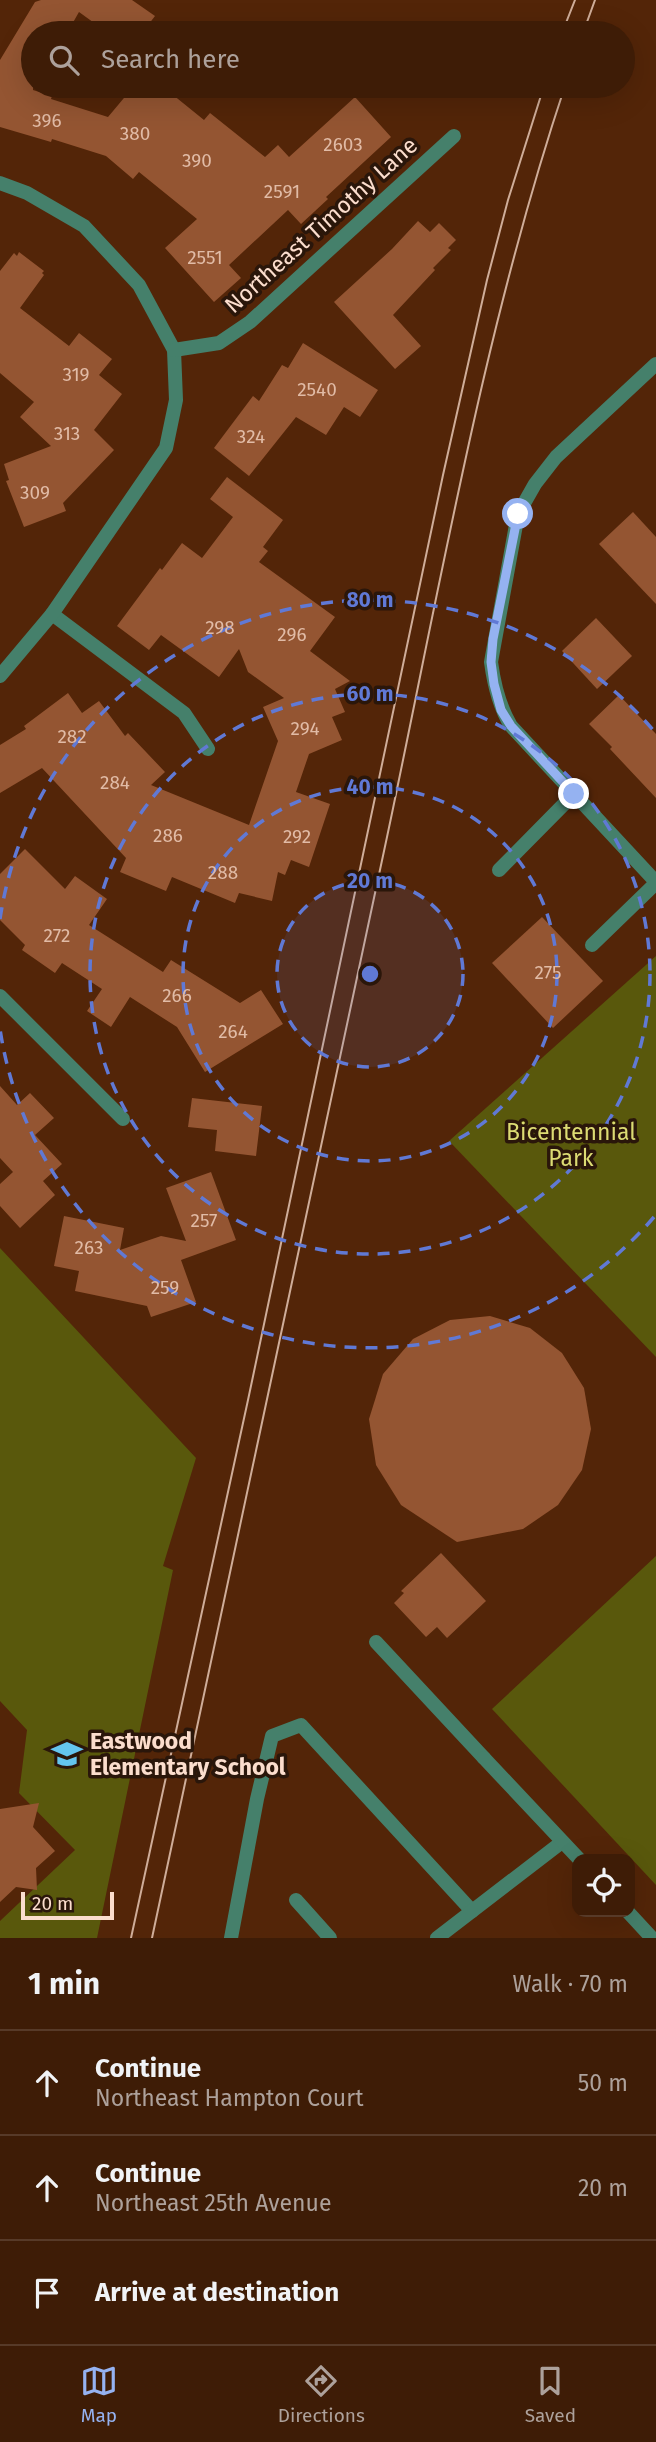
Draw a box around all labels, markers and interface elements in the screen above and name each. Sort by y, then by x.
search box [21,21,635,98]
icon: search [45,41,83,79]
text: Search here [101,44,240,75]
house number: 396 [32,109,62,132]
house number: 380 [120,122,150,145]
street label: Northeast Timothy Lane [219,131,423,319]
house number: 2603 [323,133,363,156]
house number: 390 [182,149,212,172]
house number: 2591 [264,180,300,203]
house number: 2551 [187,246,223,269]
house number: 319 [62,363,90,386]
house number: 2540 [297,378,337,401]
house number: 313 [54,422,80,445]
house number: 324 [237,425,265,448]
house number: 309 [20,481,50,504]
route start [502,498,533,529]
text: 80 m [346,587,394,613]
house number: 298 [205,616,235,639]
house number: 296 [277,623,307,646]
text: 60 m [347,681,393,707]
house number: 294 [290,717,320,740]
house number: 282 [57,725,87,748]
house number: 284 [100,771,130,794]
text: 40 m [347,774,393,800]
route end [558,778,589,809]
house number: 286 [153,824,183,847]
house number: 292 [283,825,311,848]
house number: 288 [208,861,238,884]
text: 20 m [347,868,393,894]
house number: 272 [44,924,70,947]
house number: 275 [535,961,561,984]
centre of rings [358,962,382,986]
house number: 266 [162,984,192,1007]
house number: 264 [218,1020,248,1043]
park label: Bicentennial Park [506,1118,636,1172]
house number: 257 [191,1209,217,1232]
house number: 263 [75,1236,103,1259]
house number: 259 [151,1276,179,1299]
place label: Eastwood Elementary School [90,1727,286,1781]
school or university icon: Eastwood Elementary School [50,1737,84,1771]
map controls [572,1854,635,1917]
button: locate [572,1854,635,1917]
scale bar [21,1889,114,1921]
text: 20 m [32,1892,73,1915]
text: 1 min [28,1966,100,2002]
text: Walk · 70 m [513,1970,628,1998]
text: Continue [95,2053,201,2084]
icon: ahead [28,2064,66,2102]
text: 50 m [578,2069,628,2097]
text: Northeast Hampton Court [95,2084,363,2112]
text: Continue [95,2158,201,2189]
icon: ahead [28,2169,66,2207]
text: 20 m [578,2174,628,2202]
text: Northeast 25th Avenue [95,2189,332,2217]
icon: arrive [28,2274,66,2312]
text: Arrive at destination [95,2277,339,2308]
tab: Map [80,2362,118,2427]
tab: Directions [278,2362,365,2427]
tab: Saved [525,2362,576,2427]

